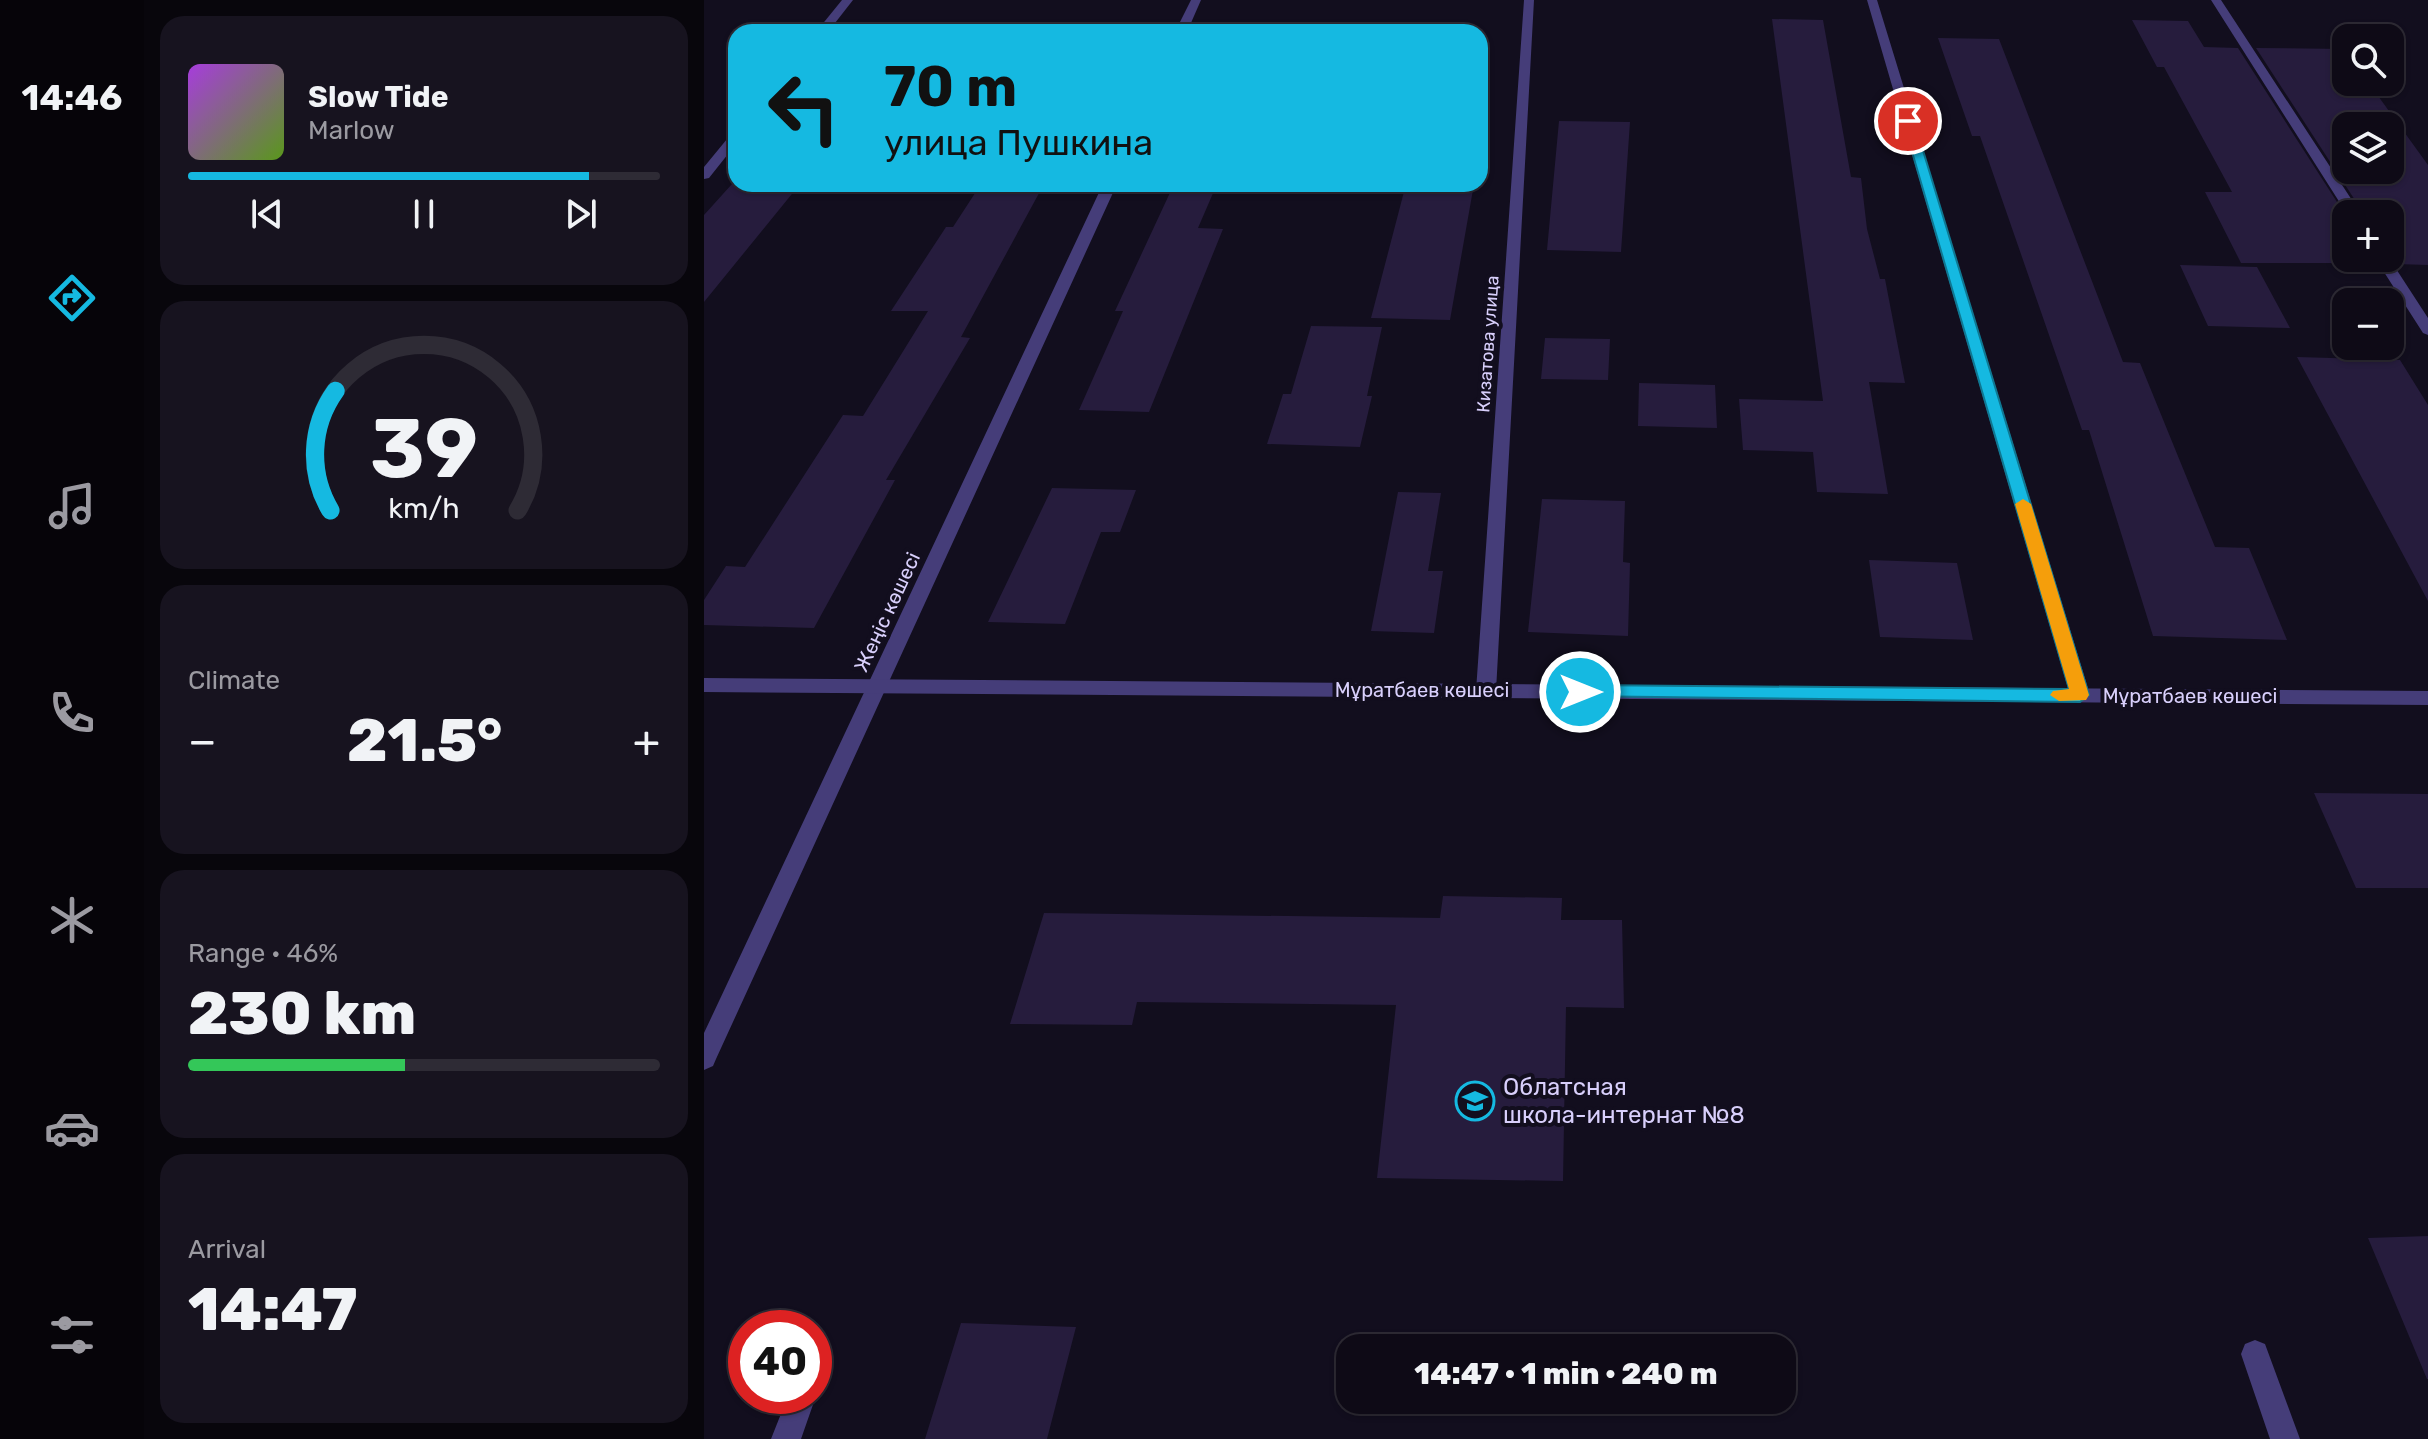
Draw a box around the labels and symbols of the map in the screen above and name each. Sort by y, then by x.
pin [1874,87,1942,155]
street label: Кизатова улица [1472,275,1504,413]
street label: Жеңіс көшесі [849,548,925,676]
position arrow [1538,650,1622,734]
street label: Мұратбаев көшесі [1335,678,1509,702]
street label: Мұратбаев көшесі [2103,684,2277,708]
place label: Облатсная школа-интернат №8 [1503,1073,1745,1129]
school or university icon: Облатсная школа-интернат №8 [1454,1080,1496,1122]
speed limit sign: 40 [728,1310,832,1414]

